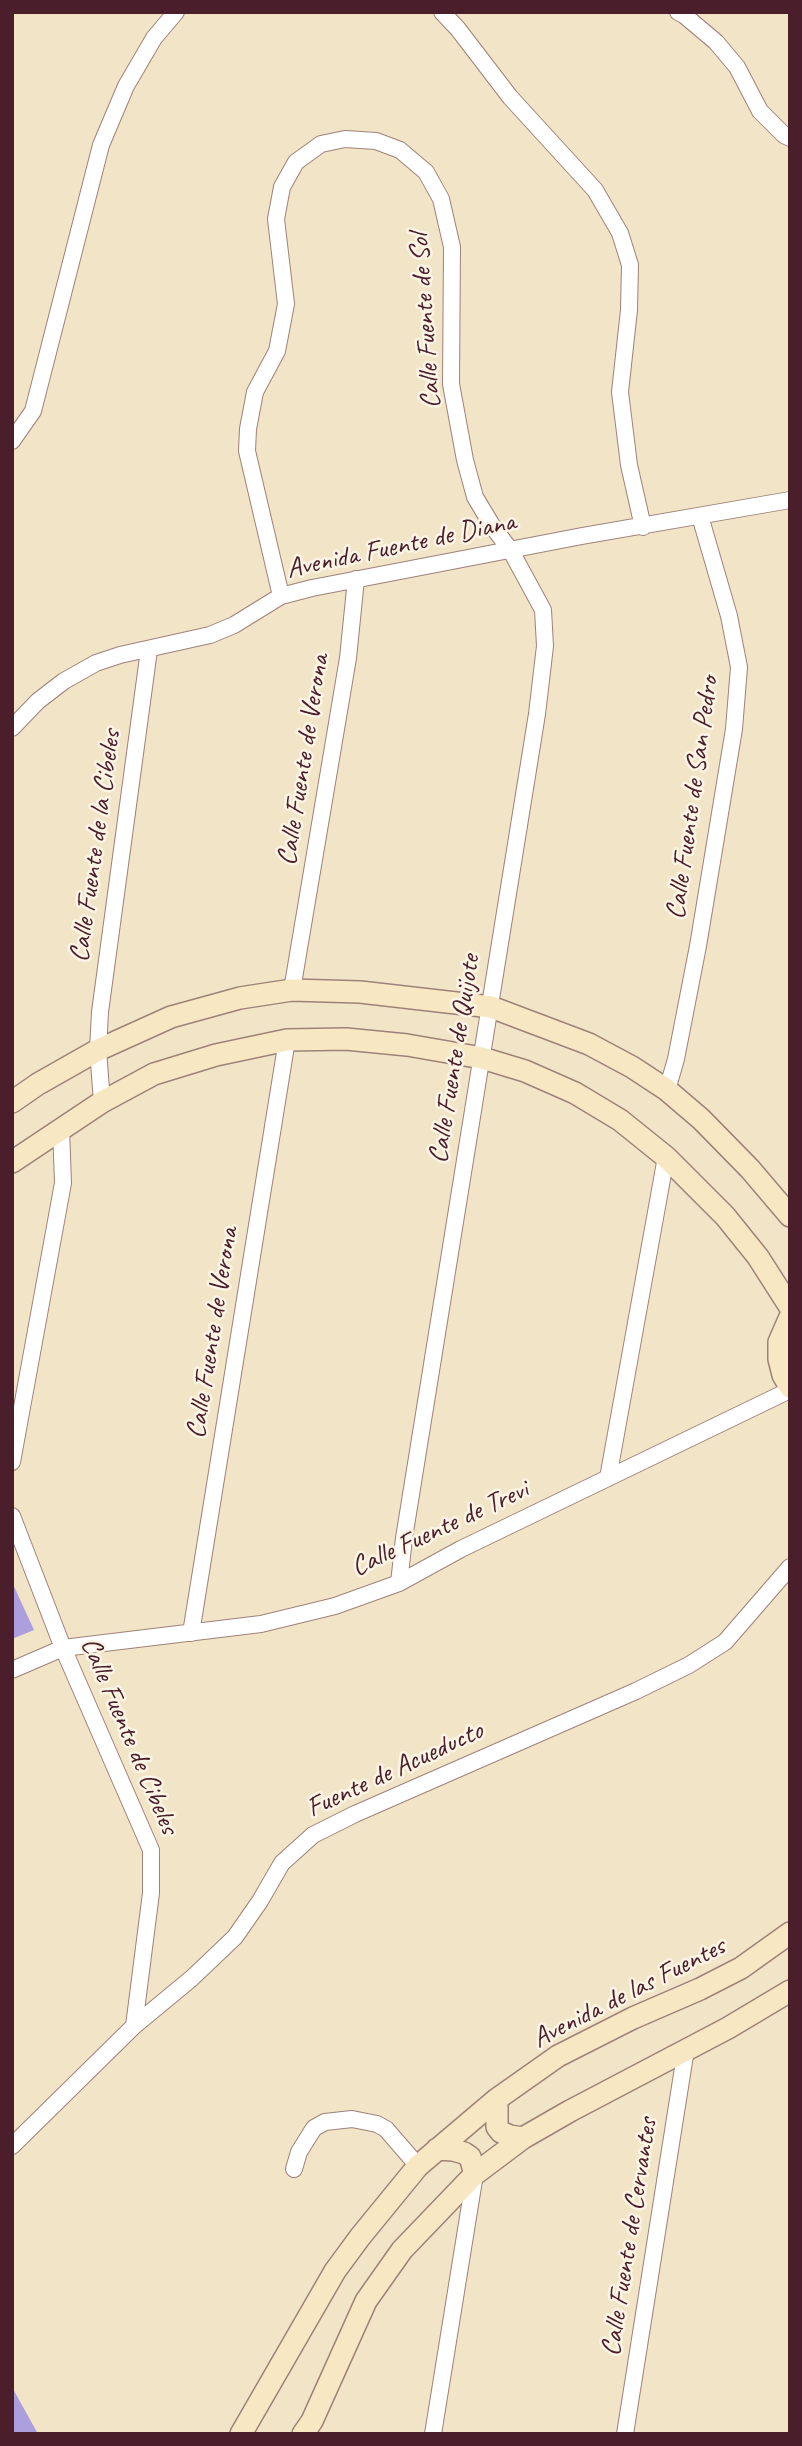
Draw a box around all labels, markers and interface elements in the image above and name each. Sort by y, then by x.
street label: Calle Fuente de Sol [403,232,449,410]
street label: Avenida Fuente de Diana [284,505,518,587]
street label: Calle Fuente de Verona [271,652,337,868]
street label: Calle Fuente de San Pedro [659,674,727,922]
street label: Calle Fuente de la Cibeles [63,728,129,964]
street label: Calle Fuente de Quijote [422,952,488,1166]
street label: Calle Fuente de Verona [180,1225,246,1441]
street label: Calle Fuente de Trevi [346,1473,534,1585]
street label: Calle Fuente de Cibeles [72,1633,186,1839]
street label: Fuente de Acueducto [301,1714,489,1826]
street label: Avenida de las Fuentes [527,1930,731,2056]
street label: Calle Fuente de Cervantes [595,2115,665,2359]

